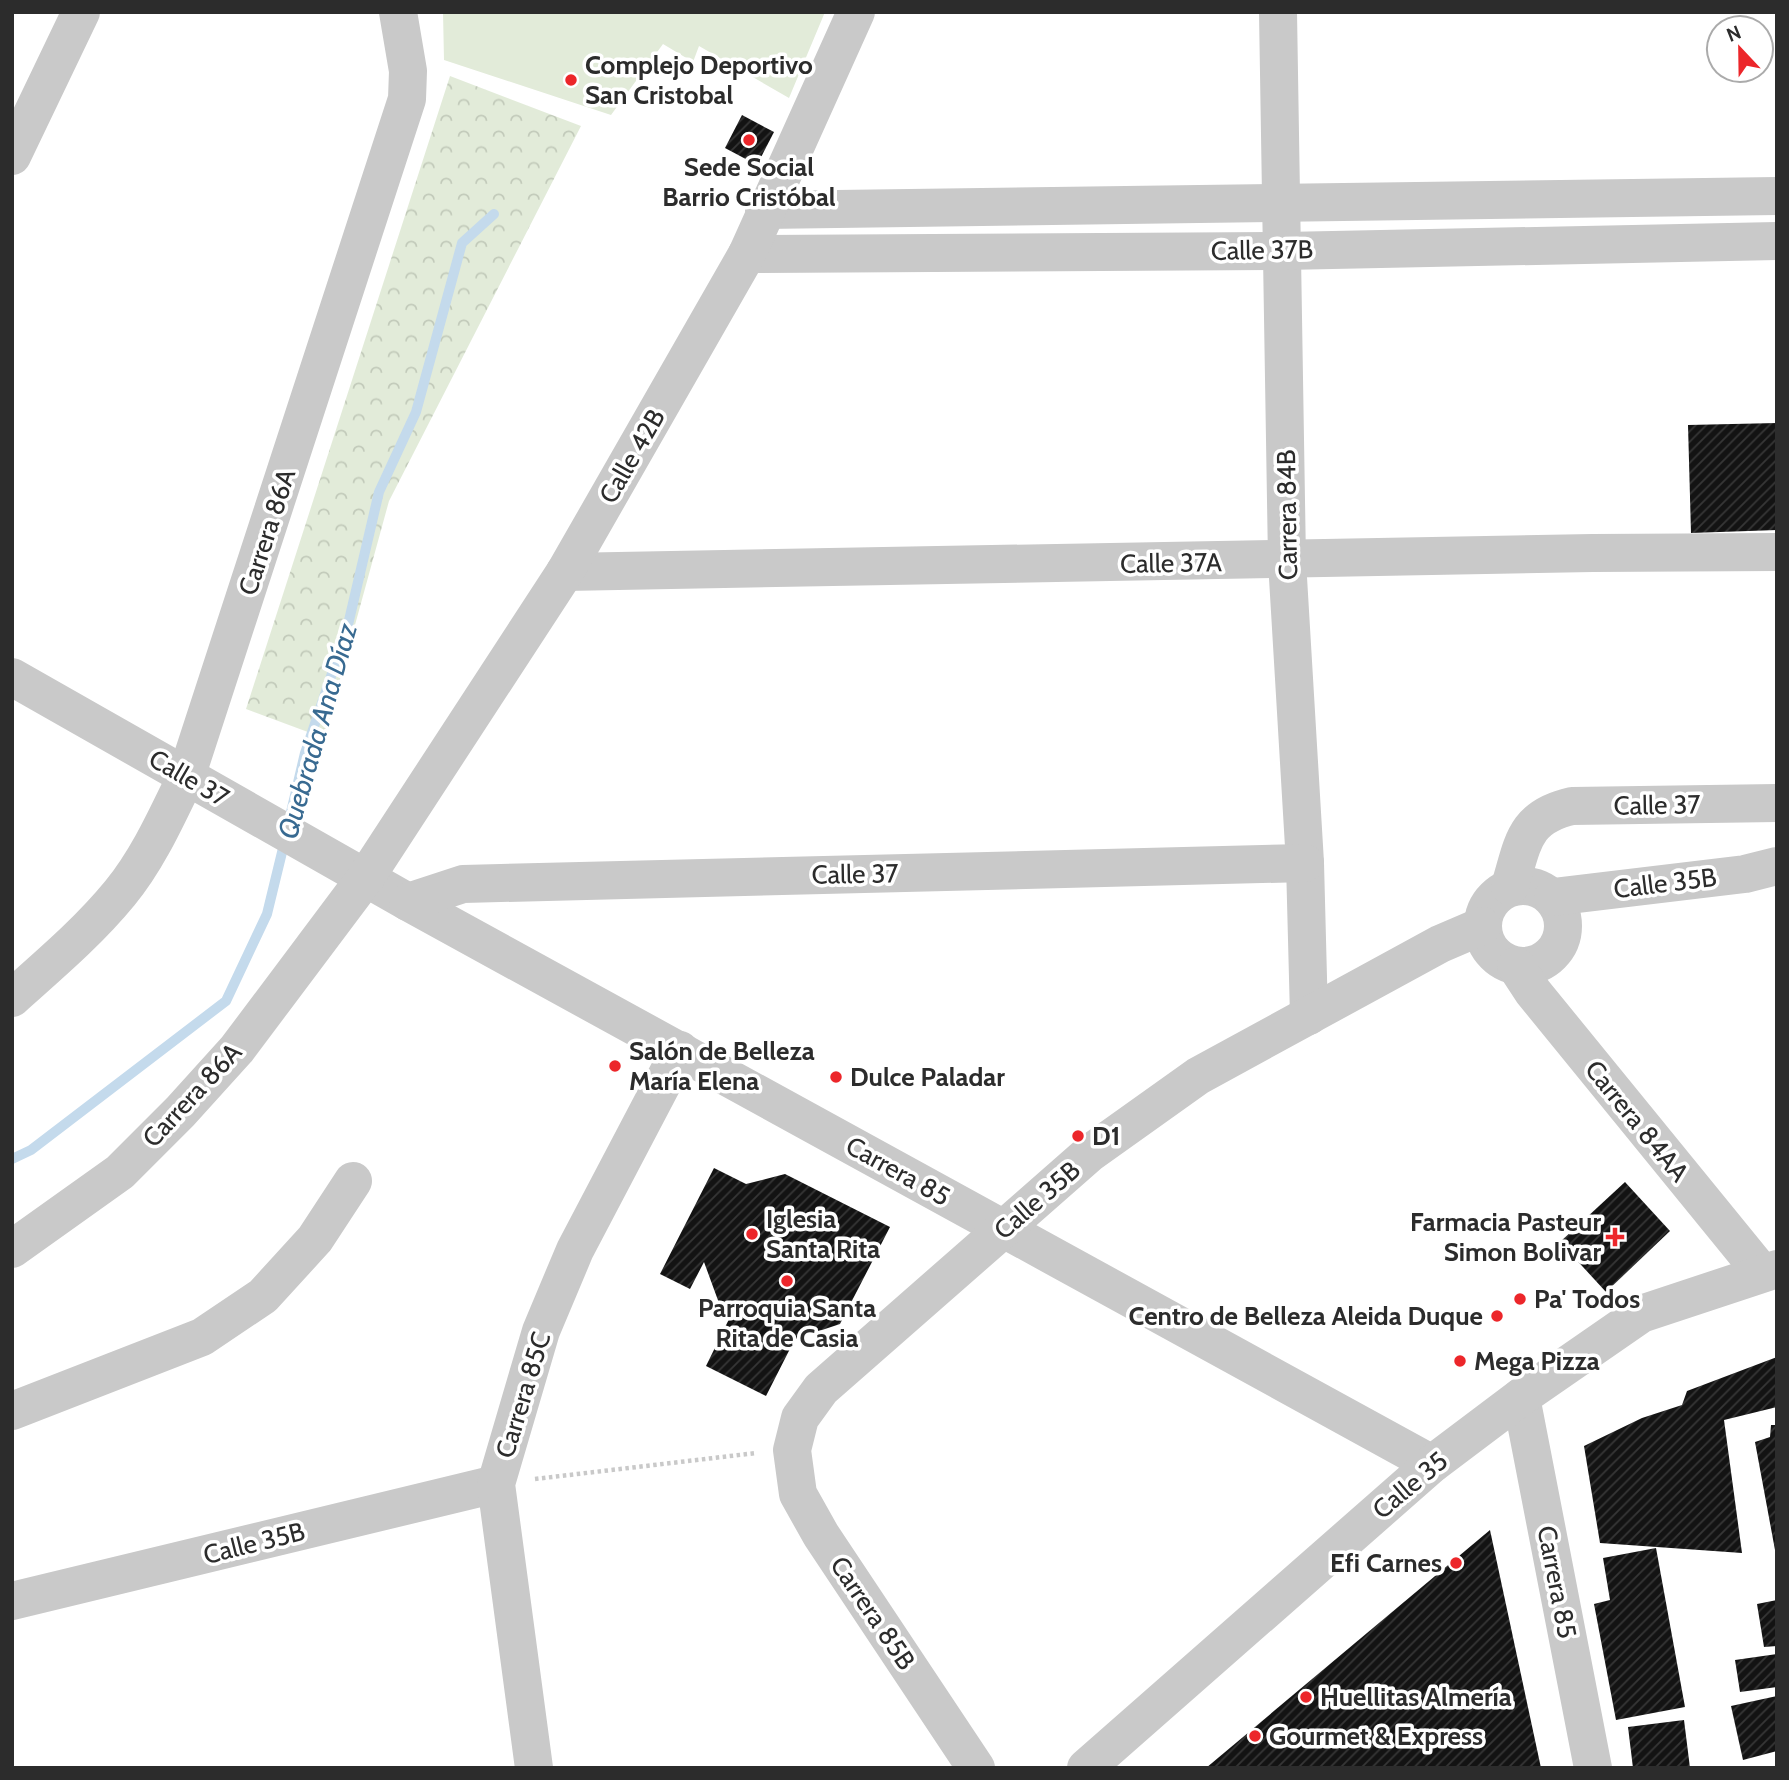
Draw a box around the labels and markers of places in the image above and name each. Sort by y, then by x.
place label: Complejo Deportivo San Cristobal [585,49,813,111]
marker: Complejo Deportivo San Cristobal [563,72,579,88]
marker: Sede Social Barrio Cristóbal [741,132,757,148]
place label: Sede Social Barrio Cristóbal [662,151,836,213]
place label: Salón de Belleza María Elena [629,1035,815,1097]
marker: Salón de Belleza María Elena [607,1058,623,1074]
place label: Dulce Paladar [850,1061,1005,1093]
marker: Dulce Paladar [828,1069,844,1085]
place label: D1 [1092,1120,1120,1152]
marker: D1 [1070,1128,1086,1144]
place label: Iglesia Santa Rita [766,1203,880,1265]
place label: Farmacia Pasteur Simon Bolivar [1410,1206,1601,1268]
marker: Iglesia Santa Rita [744,1226,760,1242]
marker: Farmacia Pasteur Simon Bolivar [1607,1229,1623,1245]
marker: Parroquia Santa Rita de Casia [779,1273,795,1289]
place label: Pa' Todos [1534,1283,1640,1315]
marker: Pa' Todos [1512,1291,1528,1307]
place label: Parroquia Santa Rita de Casia [698,1292,876,1354]
place label: Centro de Belleza Aleida Duque [1129,1300,1483,1332]
marker: Centro de Belleza Aleida Duque [1489,1308,1505,1324]
place label: Mega Pizza [1474,1345,1600,1377]
marker: Mega Pizza [1452,1353,1468,1369]
place label: Efi Carnes [1330,1547,1442,1579]
marker: Efi Carnes [1448,1555,1464,1571]
place label: Huellitas Almería [1320,1681,1512,1713]
marker: Huellitas Almería [1298,1689,1314,1705]
place label: Gourmet & Express [1269,1720,1483,1752]
marker: Gourmet & Express [1247,1728,1263,1744]

